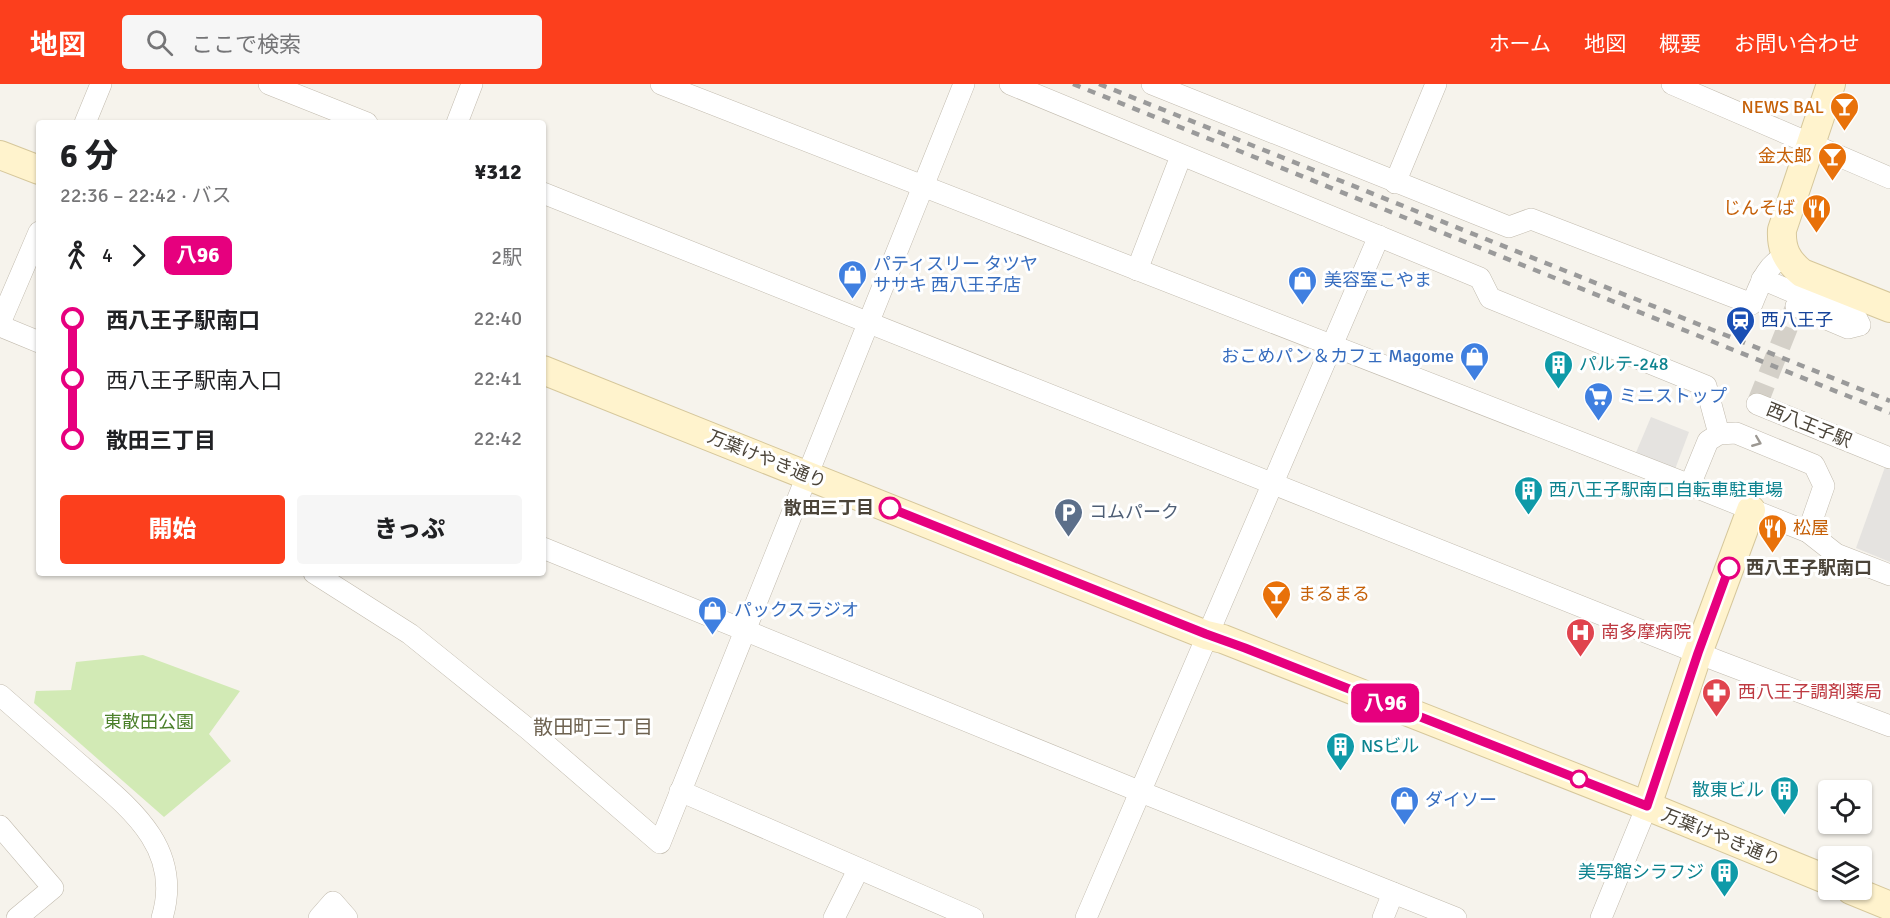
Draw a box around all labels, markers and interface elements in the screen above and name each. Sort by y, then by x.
search box [122,15,542,69]
icon: search [143,26,176,59]
text: 地図 [30,28,86,62]
text: ここで検索 [191,31,301,58]
text: ホーム [1489,31,1551,57]
text: 地図 [1584,31,1626,57]
text: 概要 [1659,31,1701,57]
text: お問い合わせ [1734,31,1860,57]
bar icon: NEWS BAL [1829,91,1861,133]
place label: NEWS BAL [1741,96,1824,118]
text: 6 分 [60,136,118,177]
bar icon: 金太郎 [1817,140,1849,182]
place label: 金太郎 [1758,145,1812,167]
text: ¥312 [474,158,522,185]
text: 22:36 – 22:42 · バス [60,183,231,208]
restaurant icon: じんそば [1800,192,1832,234]
place label: じんそば [1723,197,1795,219]
icon: walk [60,239,93,272]
icon: forward [122,239,155,272]
text: 八96 [176,242,220,268]
text: 4 [102,243,113,268]
text: 2駅 [491,245,522,270]
place label: パティスリー タツヤ ササキ 西八王子店 [873,253,1038,296]
shop icon: パティスリー タツヤ ササキ 西八王子店 [836,258,868,300]
shop icon: 美容室こやま [1287,264,1319,306]
place label: 美容室こやま [1324,269,1432,291]
station icon: 西八王子 [1724,304,1756,346]
text: 22:40 [473,306,522,331]
text: 西八王子駅南口 [106,307,260,334]
place label: 西八王子 [1761,309,1833,331]
shop icon: おこめパン＆カフェ Magome [1459,340,1491,382]
place label: おこめパン＆カフェ Magome [1221,345,1454,367]
building icon: パルテ-248 [1542,348,1574,390]
place label: パルテ-248 [1579,353,1668,375]
text: 22:41 [473,366,522,391]
text: 西八王子駅南入口 [106,367,282,394]
supermarket icon: ミニストップ [1582,380,1614,422]
place label: ミニストップ [1619,385,1727,407]
street label: 西八王子駅 [1763,398,1855,452]
street label: 万葉けやき通り [704,425,830,493]
text: 22:42 [473,426,522,451]
text: 散田三丁目 [106,427,216,454]
one-way arrow [1751,435,1762,447]
building icon: 西八王子駅南口自転車駐車場 [1512,474,1544,516]
place label: 西八王子駅南口自転車駐車場 [1549,479,1783,501]
button: 開始 [60,495,285,564]
button: きっぷ [297,495,522,564]
parking icon: コムパーク [1052,496,1084,538]
place label: 散田三丁目 [784,497,874,519]
marker: 散田三丁目 [879,497,901,519]
place label: コムパーク [1089,501,1179,523]
restaurant icon: 松屋 [1756,512,1788,554]
place label: 松屋 [1793,517,1829,539]
marker: 西八王子駅南口 [1718,557,1740,579]
place label: 西八王子駅南口 [1746,557,1872,579]
bar icon: まるまる [1261,578,1293,620]
place label: まるまる [1298,583,1370,605]
shop icon: パックスラジオ [697,594,729,636]
place label: パックスラジオ [734,599,859,621]
hospital icon: 南多摩病院 [1564,616,1596,658]
place label: 南多摩病院 [1601,621,1691,643]
pharmacy icon: 西八王子調剤薬局 [1701,676,1733,718]
place label: 西八王子調剤薬局 [1738,681,1882,703]
line badge: 八96 [1350,684,1420,722]
text: 八96 [1363,690,1407,716]
park label: 東散田公園 [104,711,194,733]
district label: 散田町三丁目 [533,715,653,740]
building icon: NSビル [1324,730,1356,772]
place label: NSビル [1361,735,1419,757]
unlabelled marker [1570,770,1588,788]
building icon: 散東ビル [1769,774,1801,816]
place label: 散東ビル [1692,779,1764,801]
map controls [1818,780,1872,900]
button: locate [1818,780,1872,834]
shop icon: ダイソー [1388,784,1420,826]
place label: ダイソー [1425,789,1497,811]
street label: 万葉けやき通り [1658,803,1784,871]
button: layers [1818,846,1872,900]
building icon: 美写館シラフジ [1709,856,1741,898]
place label: 美写館シラフジ [1578,861,1704,883]

